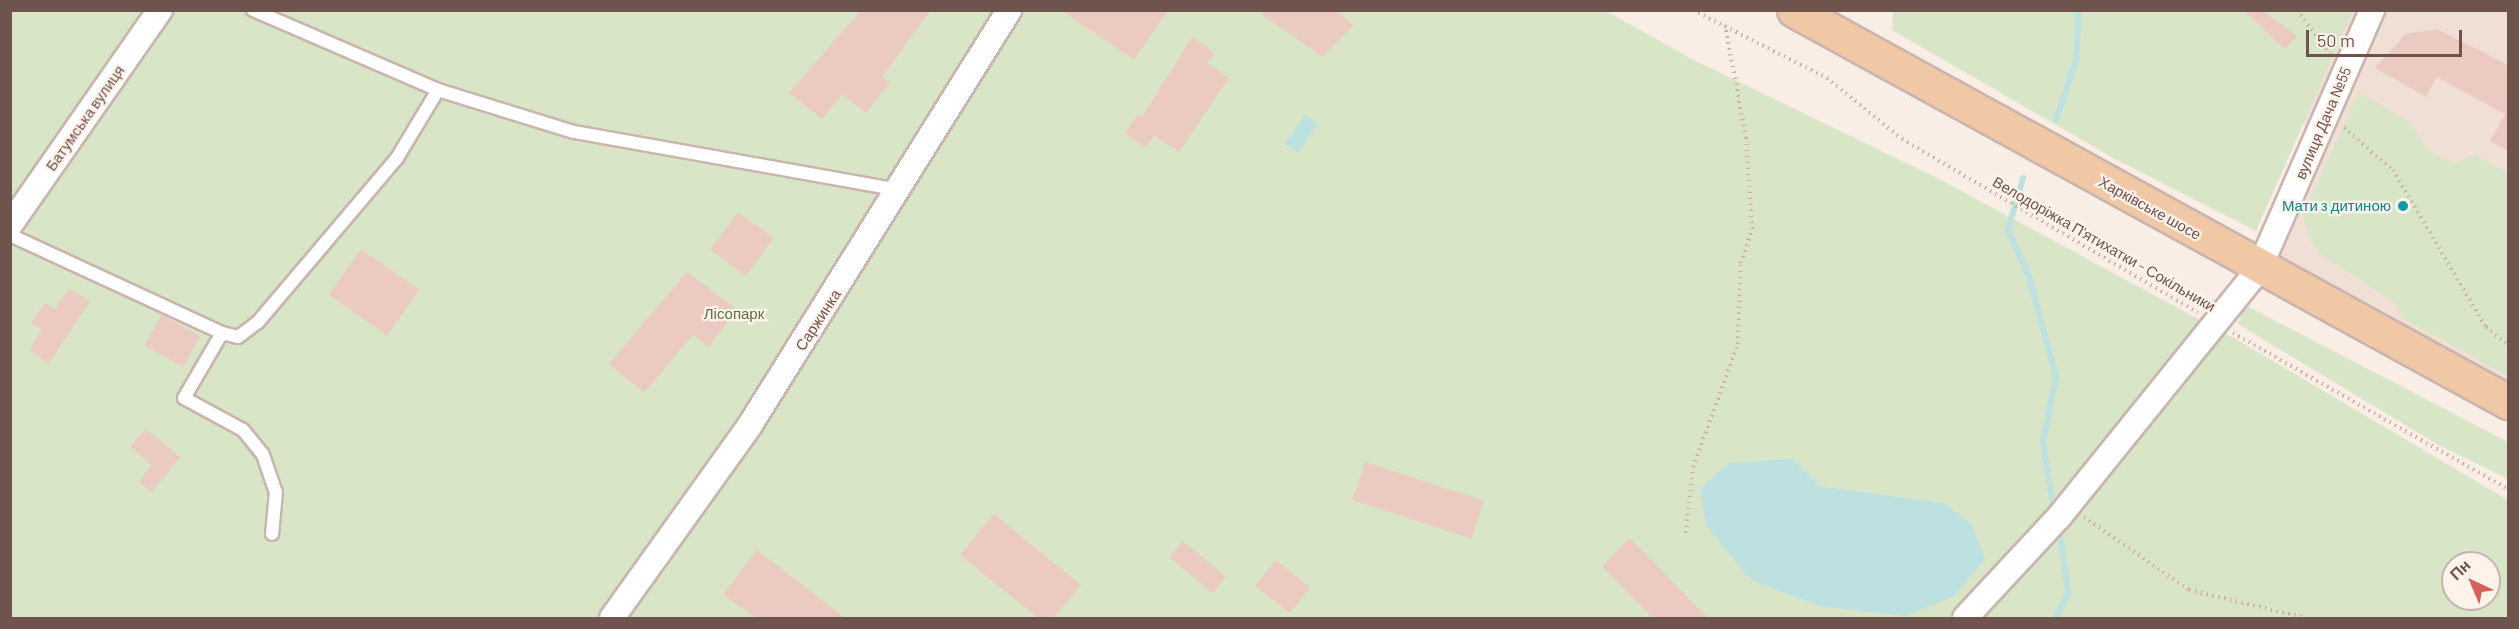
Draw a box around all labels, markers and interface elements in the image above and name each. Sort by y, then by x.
scale bar [2309,18,2465,56]
text: 50 m [2317,29,2355,51]
street label: Батумська вулиця [42,62,128,174]
street label: вулиця Дача №55 [2291,64,2355,182]
street label: Харківське шосе [2096,172,2204,244]
street label: Велодоріжка П'ятихатки - Сокільники [1989,173,2219,315]
place label: Мати з дитиною [2282,197,2391,215]
marker: Мати з дитиною [2396,199,2410,213]
street label: Саржинка [791,286,845,354]
park label: Лісопарк [704,305,764,323]
north arrow [2441,551,2501,611]
text: Пн [2445,555,2474,583]

